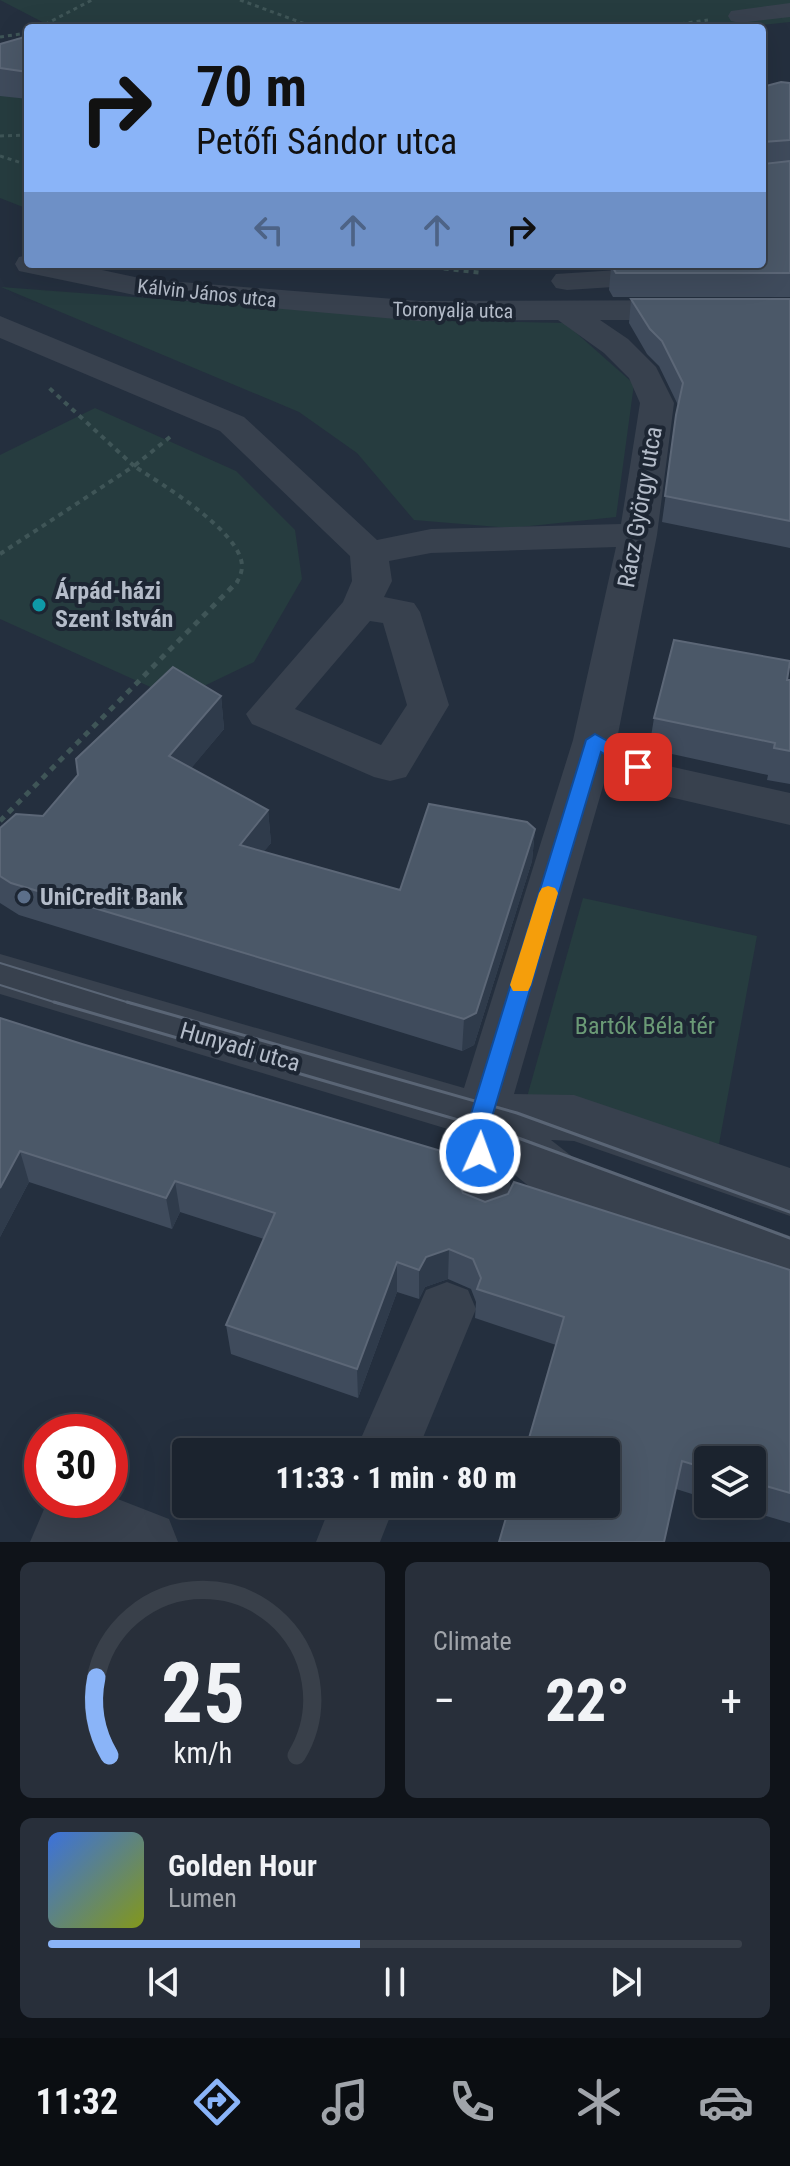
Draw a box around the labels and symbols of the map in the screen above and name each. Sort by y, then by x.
street label: Kálvin János utca [136,274,278,312]
street label: Toronyalja utca [393,297,513,323]
street label: Rácz György utca [612,424,668,590]
place label: Árpád-házi Szent István [55,577,173,633]
marker: Árpád-házi Szent István [30,596,48,614]
pin [604,733,672,801]
place label: UniCredit Bank [40,883,184,911]
marker: UniCredit Bank [15,888,33,906]
park label: Bartók Béla tér [575,1012,715,1040]
street label: Hunyadi utca [177,1017,303,1077]
position arrow [438,1111,522,1195]
speed limit sign: 30 [24,1414,128,1518]

